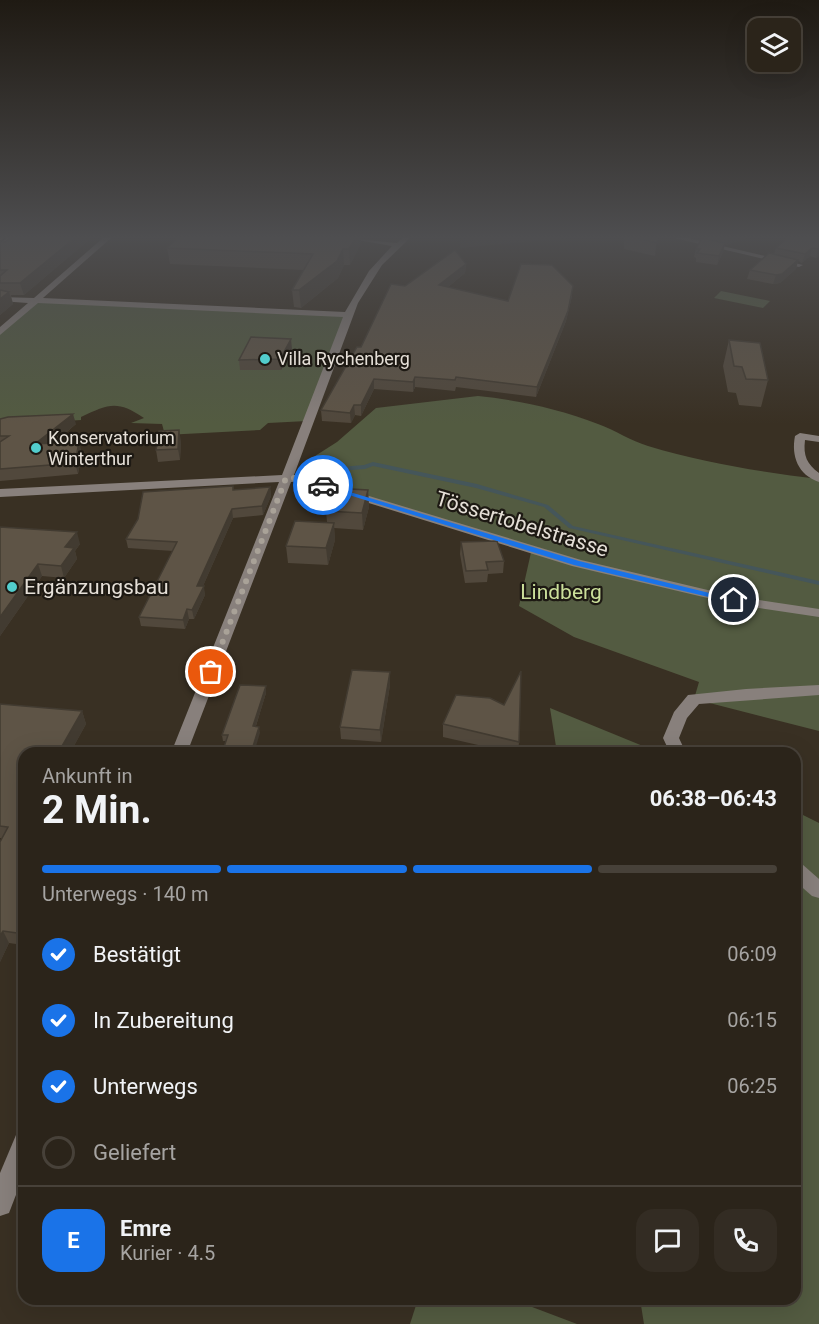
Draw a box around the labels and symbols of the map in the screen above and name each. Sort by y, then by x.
place label: Villa Rychenberg [277,348,410,369]
marker: Villa Rychenberg [258,352,272,366]
place label: Konservatorium Winterthur [48,427,175,469]
marker: Konservatorium Winterthur [29,441,43,455]
courier [293,455,353,515]
street label: Tössertobelstrasse [433,486,611,562]
pin [708,574,759,625]
place label: Ergänzungsbau [24,575,169,599]
marker: Ergänzungsbau [5,580,19,594]
park label: Lindberg [520,580,602,604]
pin [185,646,236,697]

